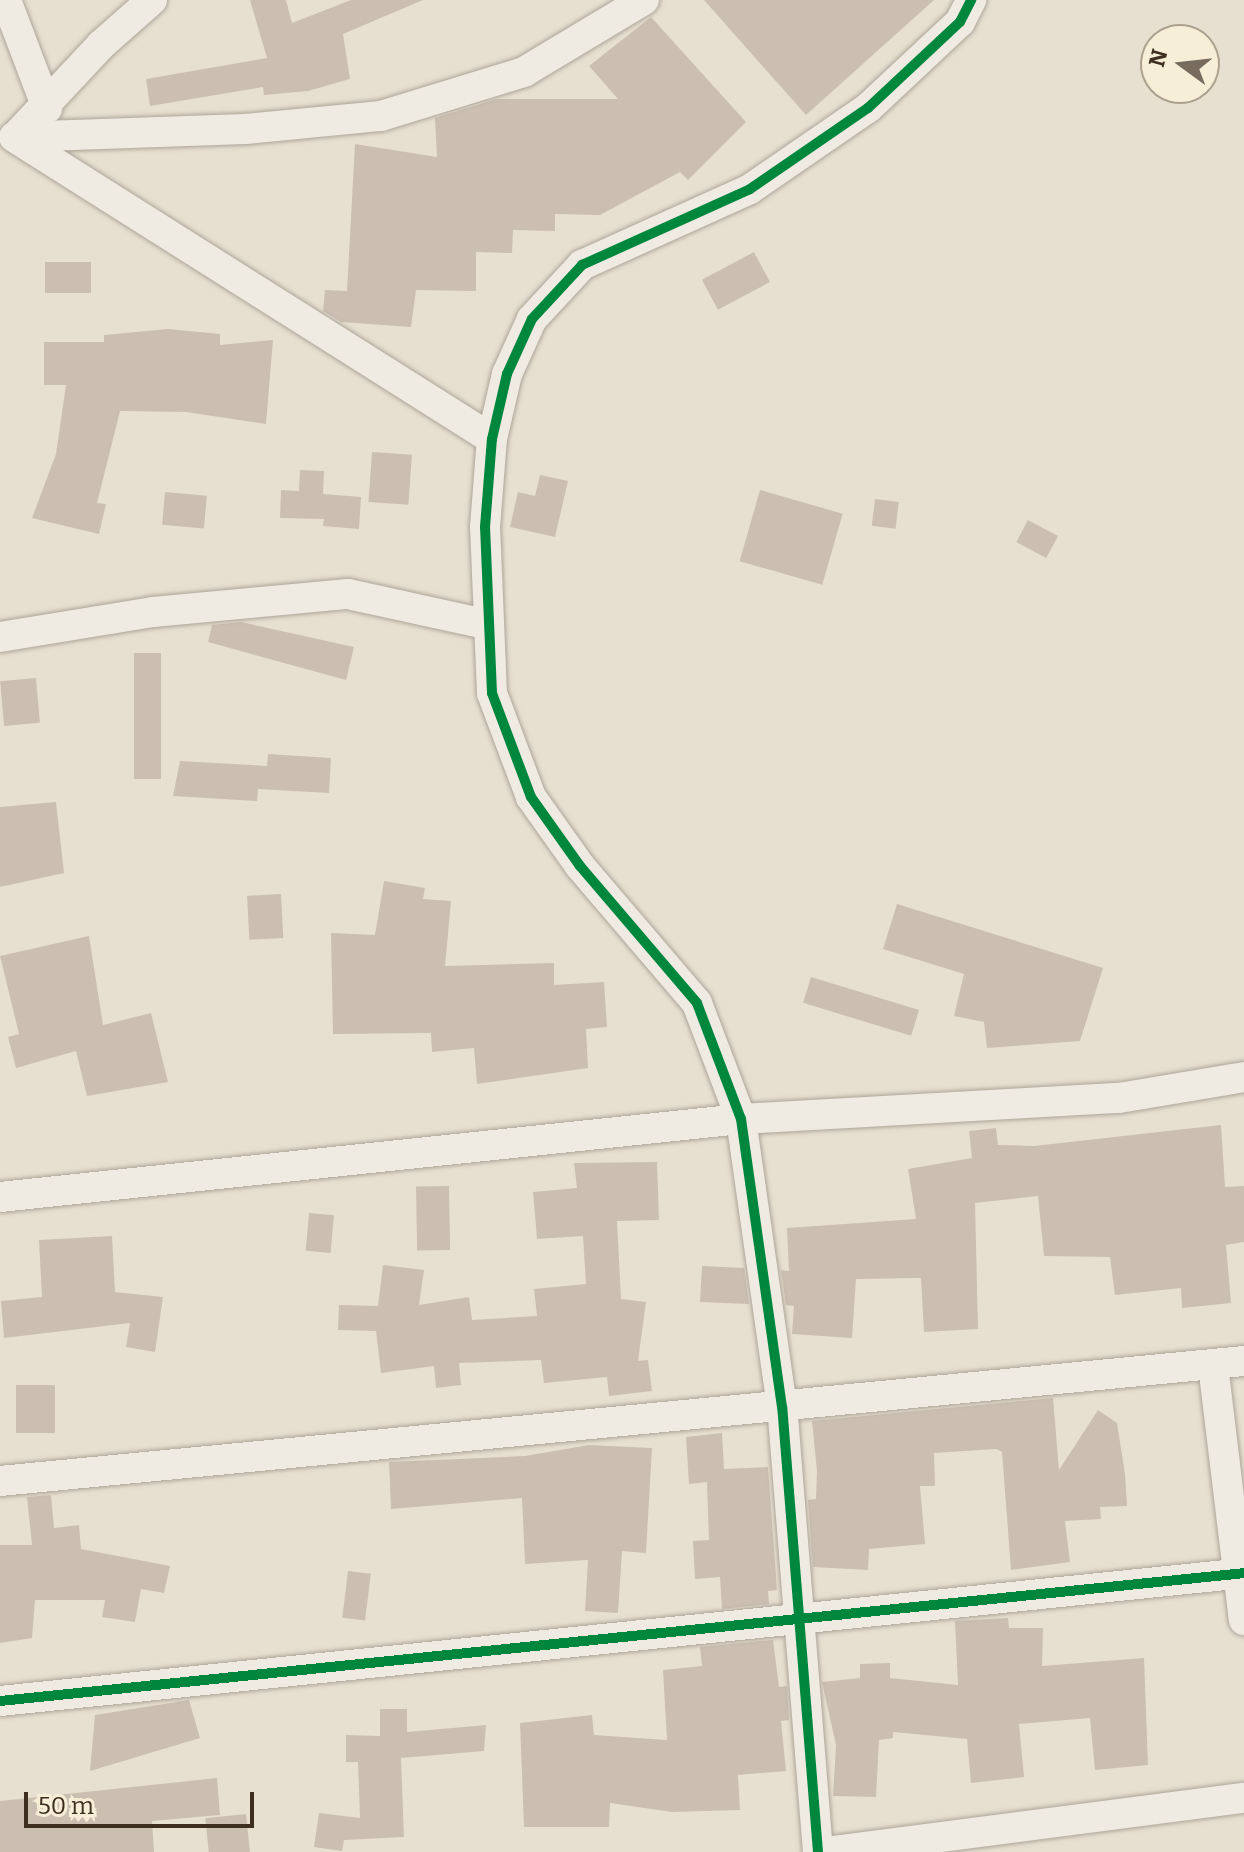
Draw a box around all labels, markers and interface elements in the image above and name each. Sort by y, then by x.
north arrow [1140,24,1220,104]
text: N [1143,46,1174,70]
scale bar [28,1776,258,1826]
text: 50 m [38,1792,94,1820]

